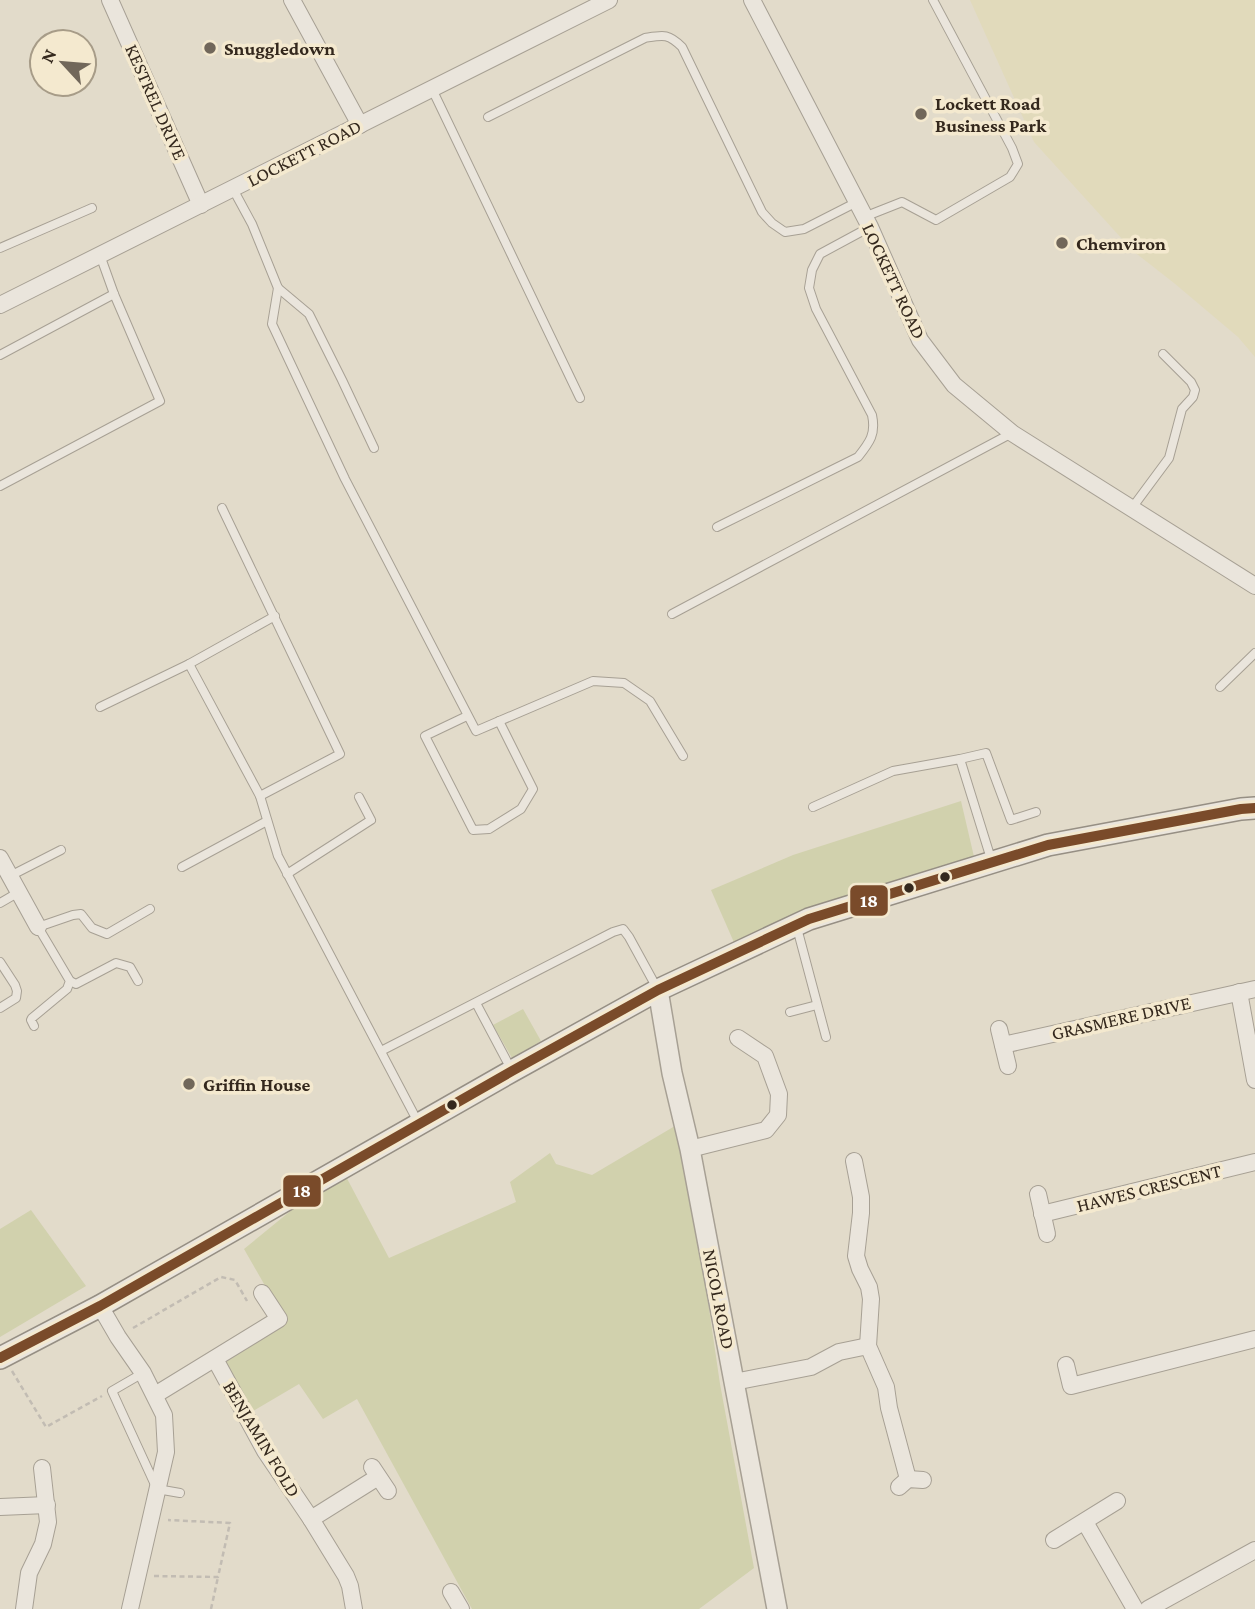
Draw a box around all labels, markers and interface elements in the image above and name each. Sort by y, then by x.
north arrow [28,28,98,98]
place label: Snuggledown [224,38,335,59]
marker: Snuggledown [202,40,218,56]
street label: KESTREL DRIVE [121,41,191,163]
text: N [36,45,60,66]
place label: Lockett Road Business Park [935,93,1047,136]
marker: Lockett Road Business Park [913,106,929,122]
street label: LOCKETT ROAD [243,115,365,191]
street label: LOCKETT ROAD [858,220,930,342]
place label: Chemviron [1076,233,1166,254]
marker: Chemviron [1054,235,1070,251]
unlabelled marker [938,870,952,884]
unlabelled marker [902,881,916,895]
line badge: 18 [849,884,889,917]
text: 18 [860,890,878,911]
street label: GRASMERE DRIVE [1049,992,1193,1044]
place label: Griffin House [203,1074,311,1095]
marker: Griffin House [181,1076,197,1092]
unlabelled marker [445,1098,459,1112]
street label: HAWES CRESCENT [1074,1160,1224,1216]
line badge: 18 [282,1174,322,1208]
text: 18 [293,1180,311,1201]
street label: NICOL ROAD [699,1247,739,1351]
street label: BENJAMIN FOLD [219,1377,305,1501]

